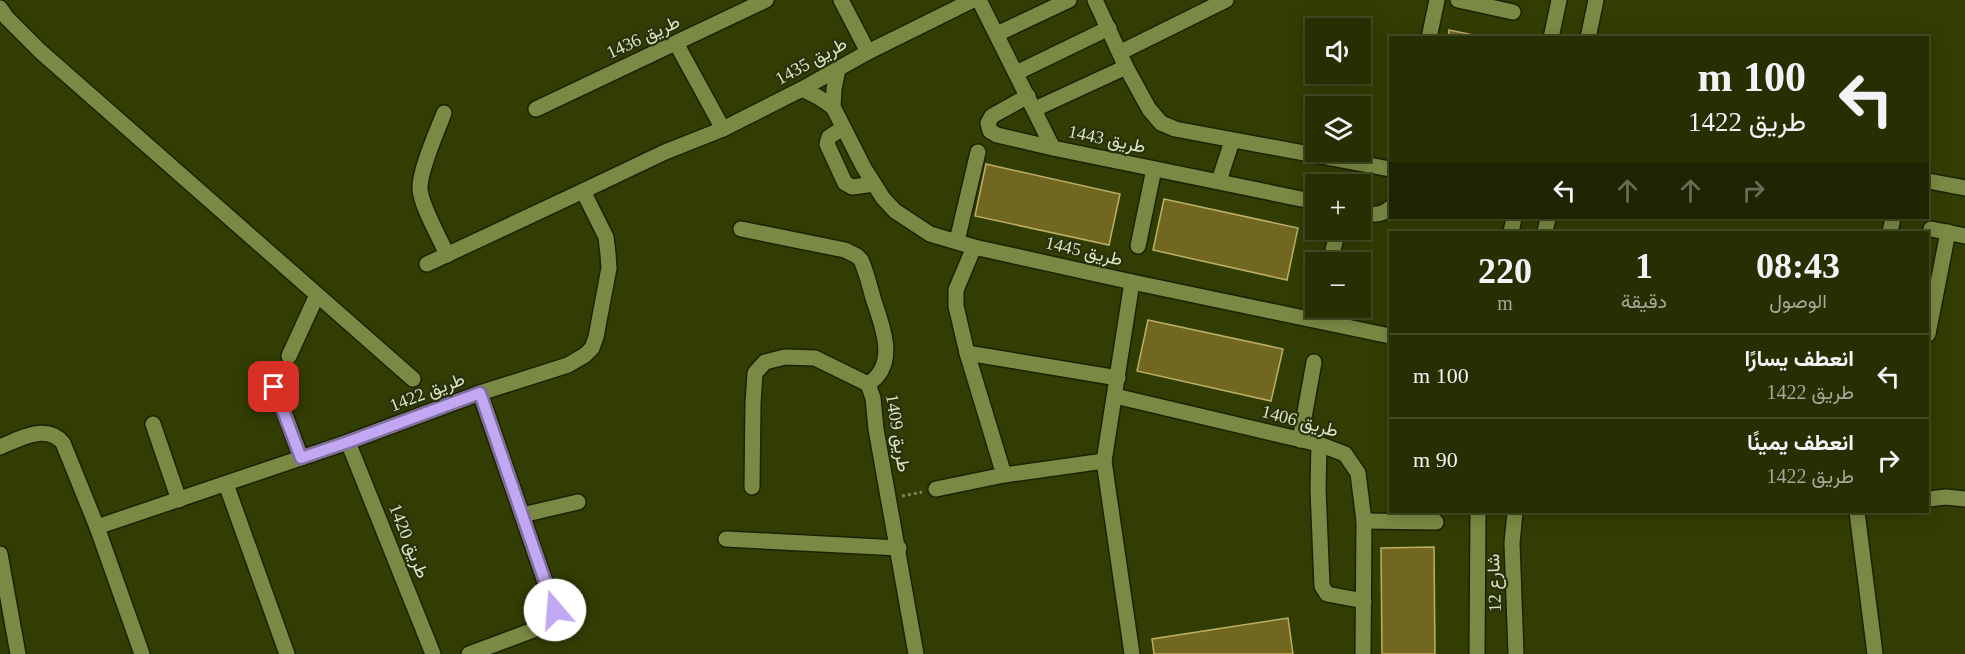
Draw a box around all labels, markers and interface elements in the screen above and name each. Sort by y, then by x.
street label: طريق 1436 [603,11,683,64]
map controls [1305,18,1371,318]
button: sound [1305,18,1371,84]
street label: طريق 1435 [772,33,851,90]
text: 100 m [1698,54,1806,100]
icon: left [1827,60,1905,138]
button: layers [1305,96,1371,162]
text: طريق 1422 [1688,107,1806,137]
street label: طريق 1443 [1066,121,1148,158]
button: + [1305,174,1371,240]
icon: left [1548,174,1581,207]
icon: ahead [1611,174,1644,207]
icon: ahead [1674,174,1707,207]
icon: right [1737,174,1770,207]
street label: طريق 1445 [1043,232,1125,271]
text: 1 [1635,246,1653,286]
text: 08:43 [1756,246,1840,286]
text: 220 [1478,251,1532,291]
button: − [1305,252,1371,318]
text: دقيقة [1621,290,1667,312]
text: الوصول [1769,290,1827,312]
text: m [1497,292,1513,314]
text: انعطف يسارًا [1744,346,1854,371]
icon: left [1872,360,1905,393]
pin [248,361,299,412]
text: 100 m [1413,363,1469,388]
street label: طريق 1422 [387,369,468,416]
icon: arrive [257,370,290,403]
text: طريق 1422 [1767,381,1854,403]
street label: طريق 1409 [881,393,914,474]
street label: طريق 1406 [1259,401,1341,442]
text: انعطف يمينًا [1747,430,1854,455]
icon: right [1872,444,1905,477]
text: 90 m [1413,447,1458,472]
text: طريق 1422 [1767,465,1854,487]
street label: طريق 1420 [384,501,433,582]
street label: شارع 12 [1483,553,1507,613]
position arrow [523,578,587,642]

